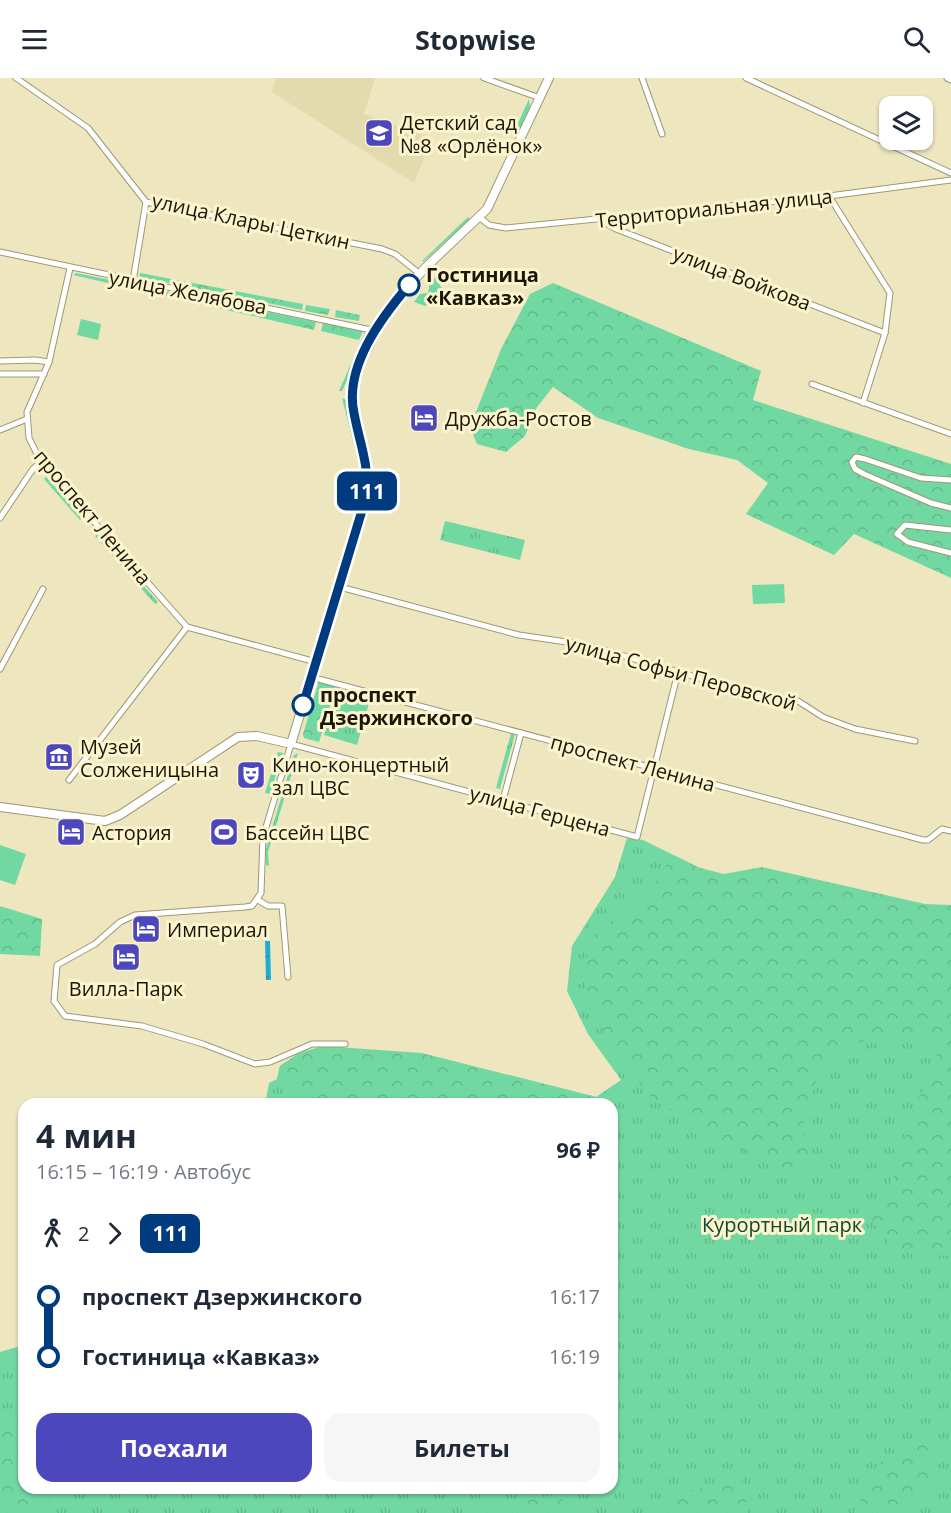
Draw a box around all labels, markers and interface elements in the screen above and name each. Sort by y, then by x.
text: Stopwise [415,21,536,58]
icon: menu [18,23,51,56]
icon: search [900,23,933,56]
map controls [879,96,933,150]
button: layers [879,96,933,150]
place label: Детский сад №8 «Орлёнок» [400,109,542,159]
school or university icon: Детский сад №8 «Орлёнок» [363,117,395,149]
street label: Территориальная улица [594,182,834,234]
street label: улица Клары Цеткин [150,187,352,255]
street label: улица Войкова [669,239,815,317]
place label: Гостиница «Кавказ» [426,261,539,311]
street label: улица Желябова [107,263,269,321]
marker: Гостиница «Кавказ» [398,274,420,296]
hotel icon: Дружба-Ростов [408,402,440,434]
place label: Дружба-Ростов [445,405,592,432]
street label: проспект Ленина [28,443,158,591]
line badge: 111 [332,472,401,510]
text: 111 [349,477,385,505]
street label: улица Софьи Перовской [563,629,799,717]
place label: проспект Дзержинского [320,681,473,731]
marker: проспект Дзержинского [292,694,314,716]
street label: проспект Ленина [548,728,718,798]
place label: Музей Солженицына [80,733,219,783]
museum icon: Музей Солженицына [43,741,75,773]
place label: Кино-концертный зал ЦВС [272,751,449,801]
theatre icon: Кино-концертный зал ЦВС [235,759,267,791]
street label: улица Герцена [467,779,613,843]
hotel icon: Астория [55,816,87,848]
sports icon: Бассейн ЦВС [208,816,240,848]
place label: Астория [92,819,172,846]
place label: Бассейн ЦВС [245,819,370,846]
hotel icon: Империал [130,913,162,945]
place label: Империал [167,916,268,943]
hotel icon: Вилла-Парк [110,941,142,973]
place label: Вилла-Парк [69,975,184,1002]
text: 4 мин [36,1113,137,1158]
text: 96 ₽ [556,1134,600,1164]
text: 16:15 – 16:19 · Автобус [36,1158,251,1185]
park label: Курортный парк [702,1211,863,1238]
icon: walk [36,1217,69,1250]
icon: forward [98,1217,131,1250]
text: 111 [152,1219,188,1247]
text: 2 [78,1220,89,1247]
text: проспект Дзержинского [82,1281,362,1311]
text: 16:17 [549,1283,600,1310]
text: Гостиница «Кавказ» [82,1341,320,1371]
text: 16:19 [549,1343,600,1370]
button: Поехали [36,1413,312,1482]
button: Билеты [324,1413,600,1482]

